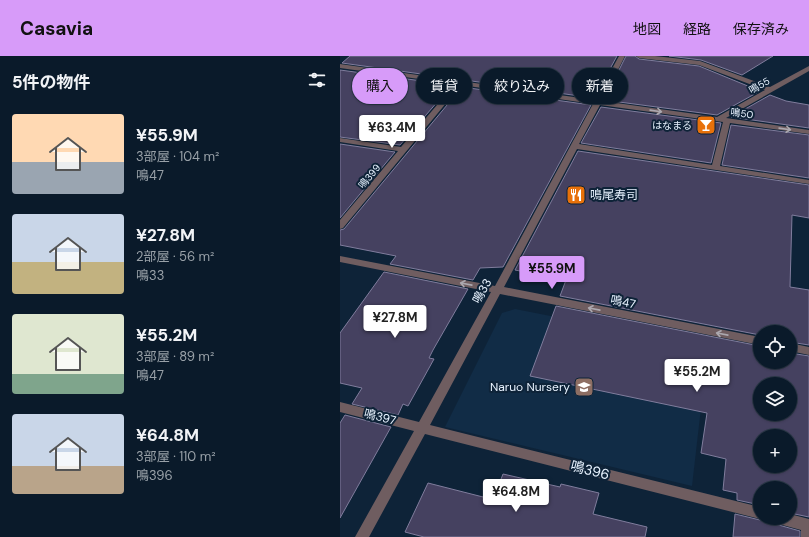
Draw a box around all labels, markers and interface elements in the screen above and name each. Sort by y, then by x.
text: Casavia [20,16,93,41]
text: 地図 [633,20,661,38]
text: 経路 [683,20,711,38]
text: 保存済み [733,20,789,38]
chip: 購入 [352,68,408,104]
chip: 賃貸 [416,68,472,104]
chip: 絞り込み [480,68,564,104]
chip: 新着 [572,68,628,104]
icon: filters [306,69,328,91]
text: 5件の物件 [12,71,91,93]
street label: 鳴55 [746,74,772,97]
street label: 鳴50 [730,105,754,122]
one-way arrow [649,107,662,115]
bar icon: はなまる [695,114,717,136]
pin: ¥63.4M [359,115,425,149]
text: ¥63.4M [368,119,416,136]
place label: はなまる [652,119,692,132]
text: ¥55.9M [136,124,198,146]
one-way arrow [778,125,791,133]
icon: home [44,130,92,178]
text: 3部屋 · 104 m² [136,148,219,165]
street label: 鳴399 [355,161,383,191]
text: 鳴47 [136,167,164,184]
restaurant icon: 鳴尾寿司 [565,184,587,206]
place label: 鳴尾寿司 [590,187,638,203]
text: ¥27.8M [136,224,195,246]
icon: home [44,230,92,278]
text: 2部屋 · 56 m² [136,248,214,265]
pin: ¥55.9M [519,256,585,290]
text: ¥55.9M [528,260,576,277]
text: 鳴33 [136,267,164,284]
street label: 鳴33 [469,276,495,306]
one-way arrow [460,280,473,288]
street label: 鳴47 [609,292,637,312]
pin: ¥27.8M [362,305,428,339]
one-way arrow [588,305,601,313]
text: ¥27.8M [372,309,418,326]
text: ¥55.2M [136,324,197,346]
map controls [753,325,797,525]
button: locate [753,325,797,369]
icon: home [44,330,92,378]
one-way arrow [716,330,729,338]
text: 3部屋 · 89 m² [136,348,214,365]
pin: ¥55.2M [664,359,730,393]
text: ¥55.2M [674,363,720,380]
text: 鳴47 [136,367,164,384]
school or university icon: Naruo Nursery [573,376,595,398]
button: layers [753,377,797,421]
place label: Naruo Nursery [490,379,570,395]
street label: 鳴397 [362,405,398,429]
text: ¥64.8M [136,424,199,446]
button: + [753,429,797,473]
icon: home [44,430,92,478]
text: 3部屋 · 110 m² [136,448,216,465]
street label: 鳴396 [569,456,611,484]
text: 鳴396 [136,467,173,484]
pin: ¥64.8M [483,479,549,513]
button: − [753,481,797,525]
text: ¥64.8M [492,483,540,500]

